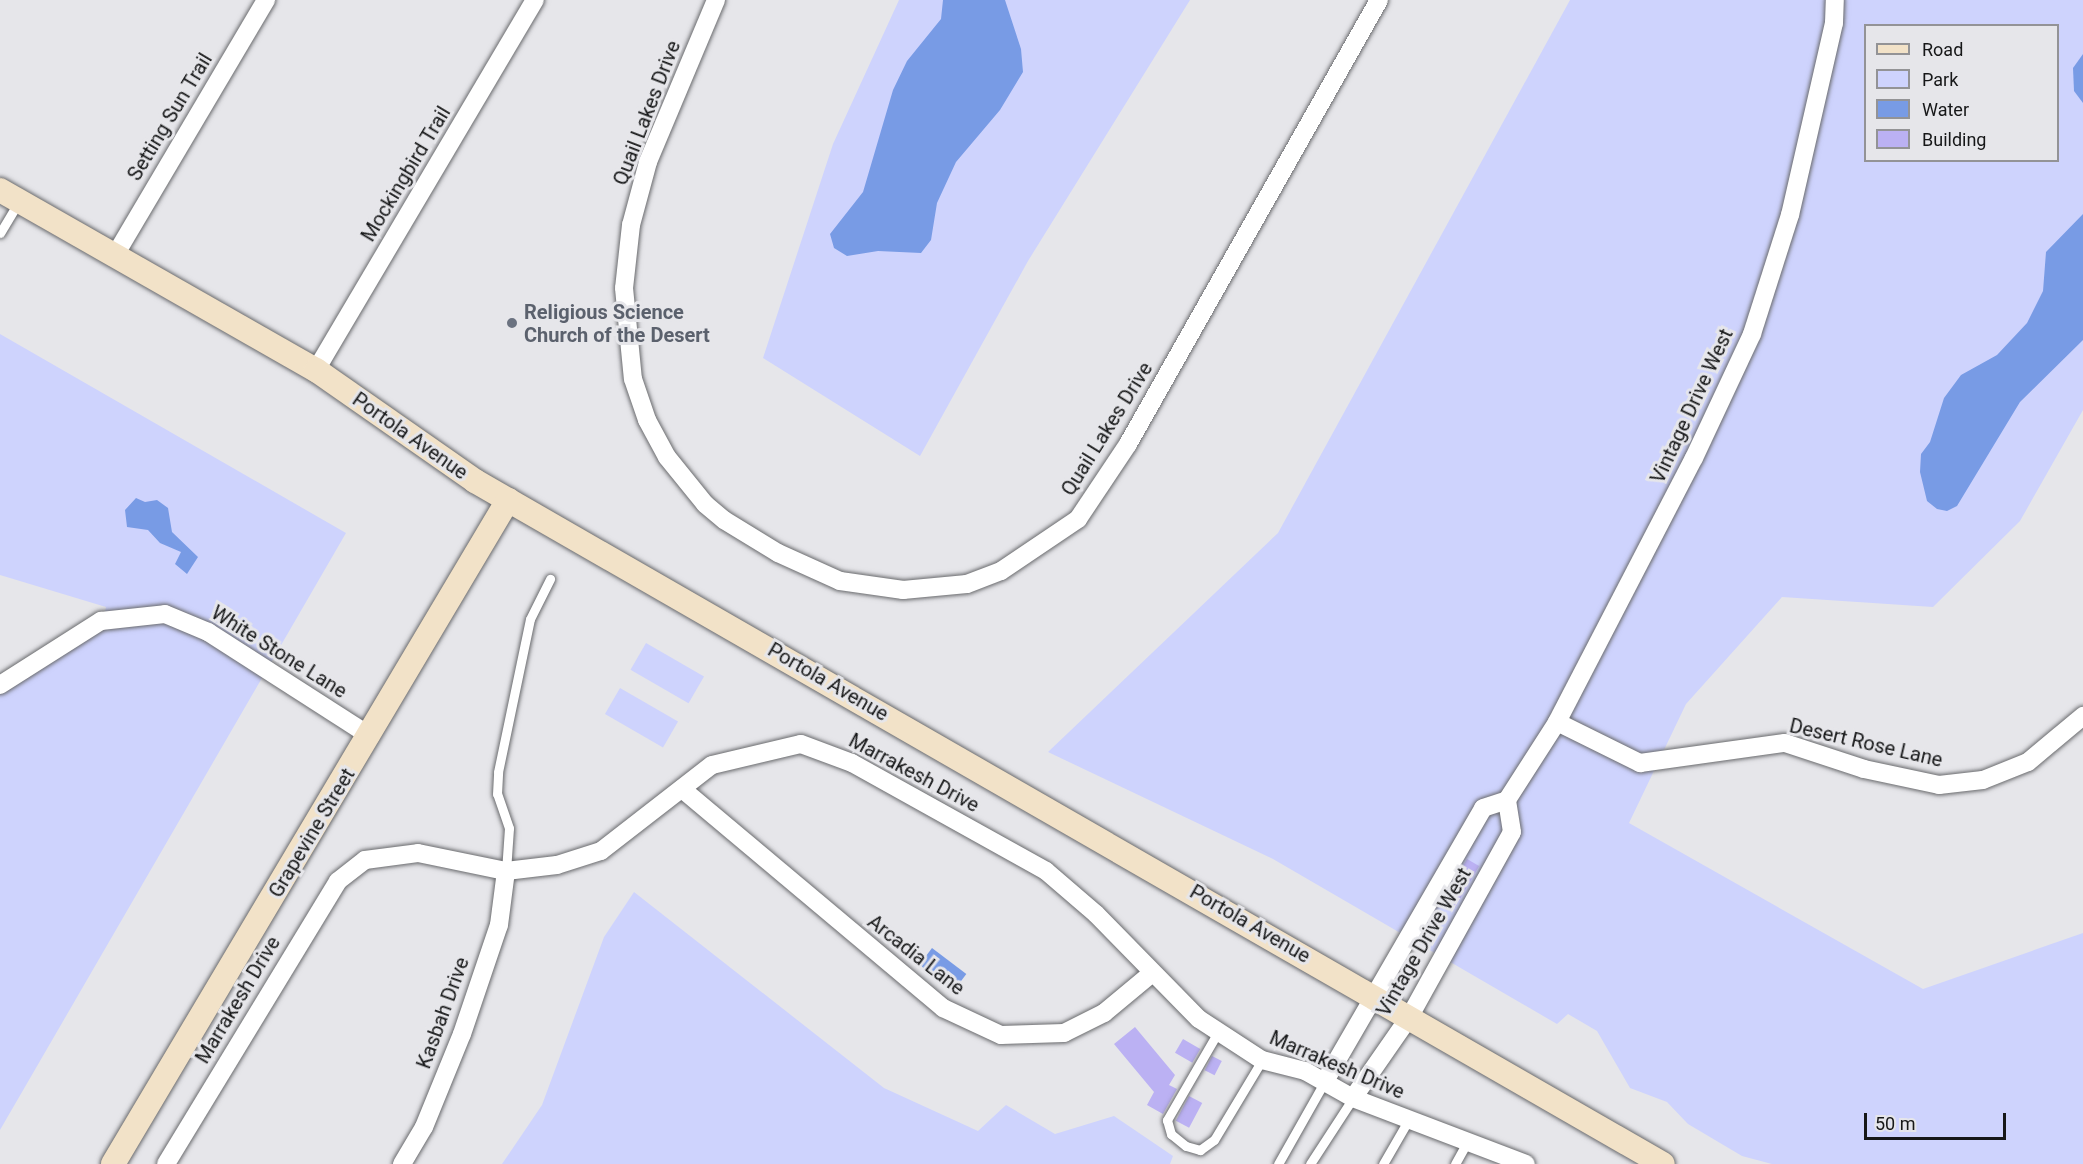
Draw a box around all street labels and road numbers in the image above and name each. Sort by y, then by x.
street label: Quail Lakes Drive [608,37,686,189]
street label: Setting Sun Trail [122,49,218,185]
street label: Mockingbird Trail [356,102,456,246]
street label: Vintage Drive West [1646,325,1738,487]
street label: Quail Lakes Drive [1056,358,1158,500]
street label: Portola Avenue [348,387,472,485]
street label: White Stone Lane [207,601,351,703]
street label: Portola Avenue [764,638,892,726]
street label: Desert Rose Lane [1787,714,1945,772]
street label: Marrakesh Drive [845,729,983,817]
street label: Grapevine Street [264,764,360,902]
street label: Vintage Drive West [1372,863,1476,1021]
street label: Portola Avenue [1186,880,1314,968]
street label: Arcadia Lane [863,910,969,1000]
street label: Marrakesh Drive [191,932,285,1068]
street label: Kasbah Drive [412,954,474,1072]
street label: Marrakesh Drive [1266,1026,1408,1104]

